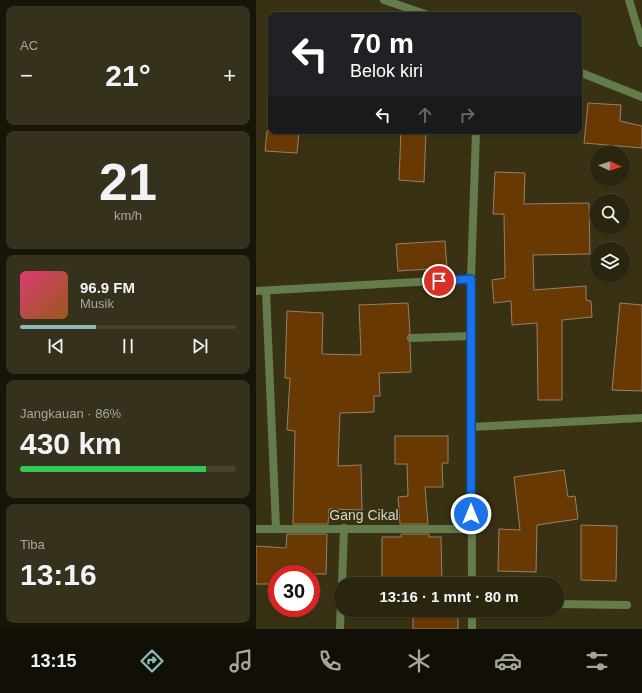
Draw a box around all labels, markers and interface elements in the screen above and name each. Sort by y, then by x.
icon: left [284,28,336,80]
text: 70 m [350,28,414,59]
text: AC [20,38,38,53]
text: 21° [105,59,151,92]
text: Belok kiri [350,61,423,81]
text: − [20,63,33,88]
text: + [223,63,236,88]
icon: left [372,104,394,126]
icon: ahead [414,104,436,126]
icon: right [456,104,478,126]
north arrow [590,146,630,186]
map controls [590,146,630,282]
text: 21 [99,153,157,211]
button: search [590,194,630,234]
text: km/h [114,208,142,223]
button: layers [590,242,630,282]
pin [422,264,456,298]
icon: arrive [428,270,450,292]
text: 96.9 FM [80,279,135,296]
text: Musik [80,296,114,311]
icon: previous [45,335,67,357]
icon: pause [117,335,139,357]
icon: next [189,335,211,357]
text: Jangkauan · 86% [20,406,121,421]
text: 430 km [20,427,122,460]
position arrow [450,493,492,535]
street label: Gang Cikal [329,507,399,523]
text: Tiba [20,537,45,552]
text: 13:16 [20,558,97,591]
speed limit sign: 30 [268,565,320,617]
text: 13:16 · 1 mnt · 80 m [379,588,519,605]
icon: directions [138,647,166,675]
icon: music [227,647,255,675]
icon: phone [316,647,344,675]
icon: climate [405,647,433,675]
icon: car [494,647,522,675]
icon: filters [583,647,611,675]
text: 13:15 [31,651,77,671]

